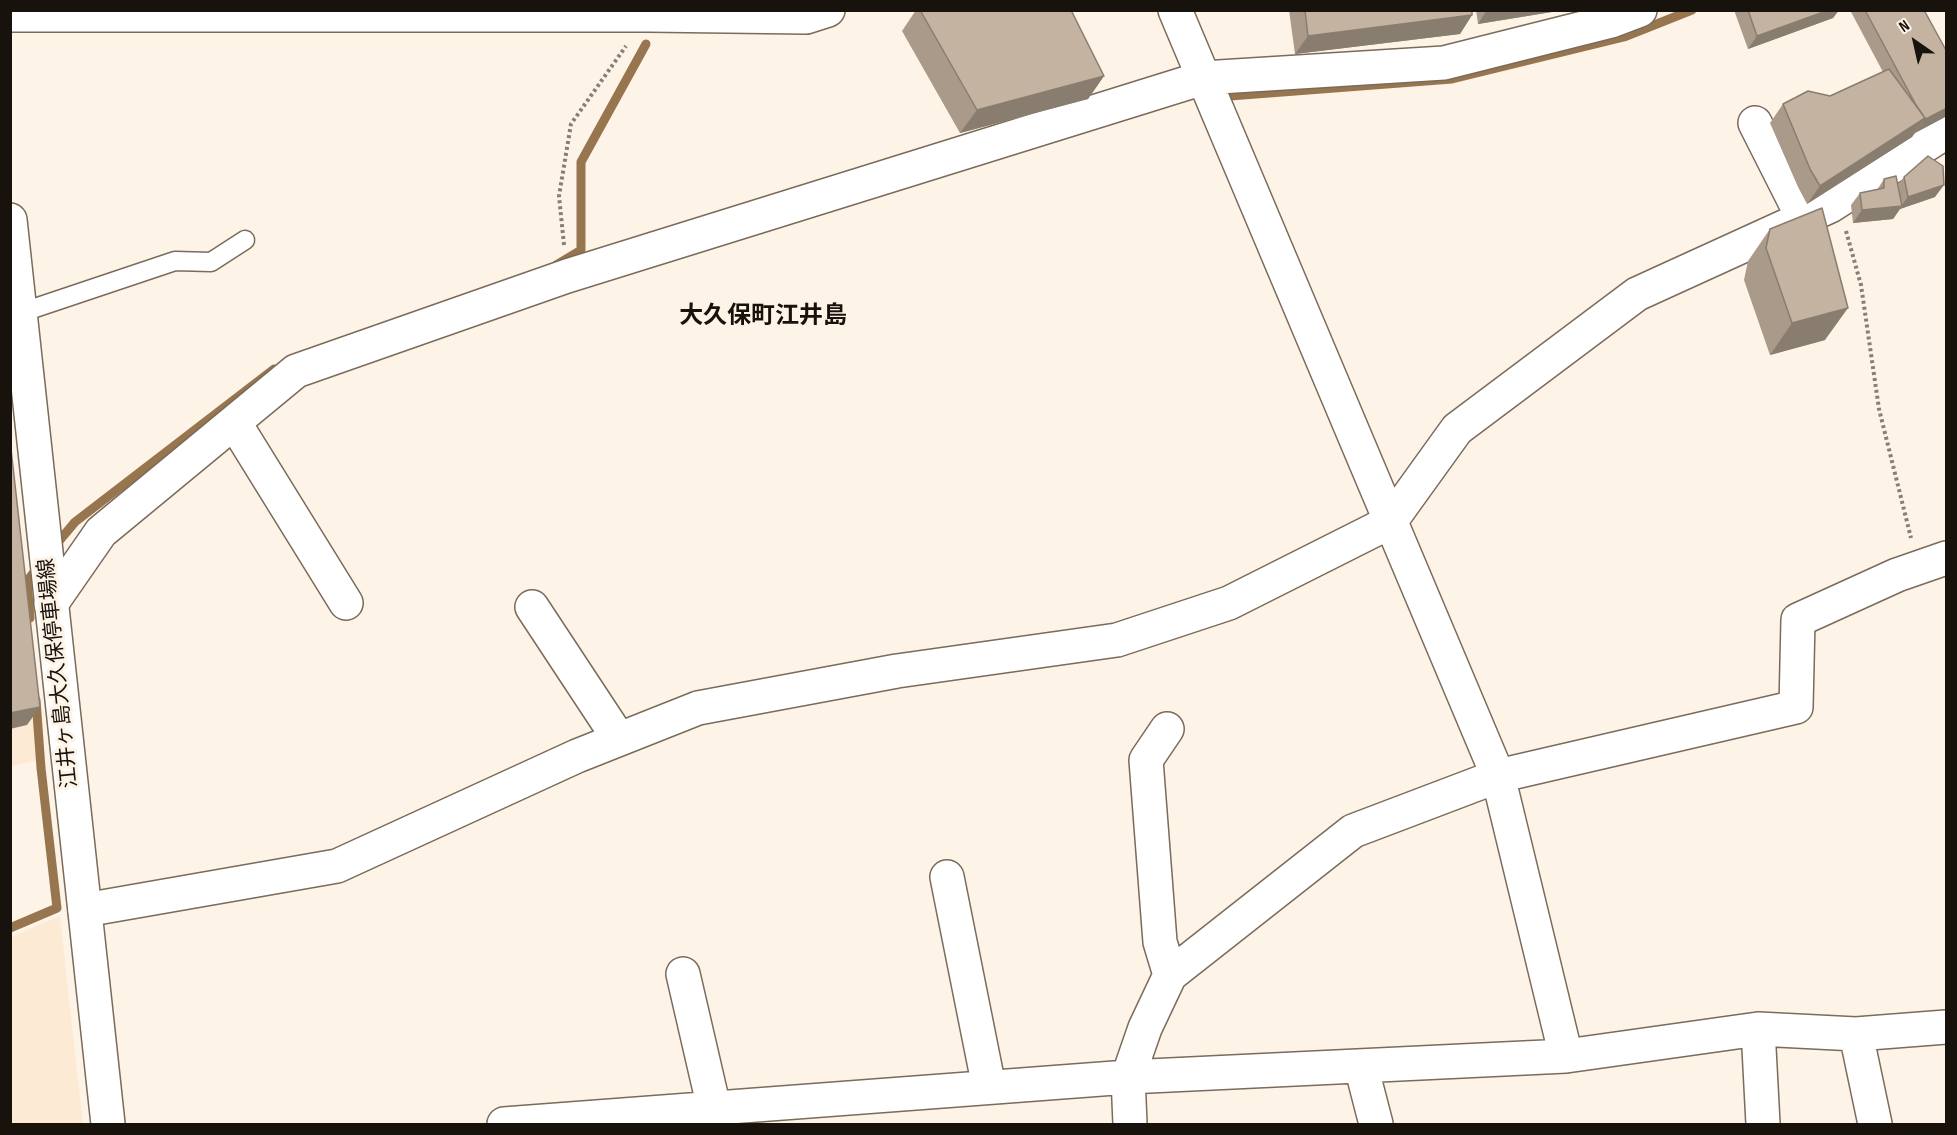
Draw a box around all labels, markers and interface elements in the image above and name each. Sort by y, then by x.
north arrow [1885,12,1945,72]
text: N [1896,16,1914,37]
district label: 大久保町江井島 [679,303,847,331]
street label: 江井ヶ島大久保停車場線 [34,557,84,789]

